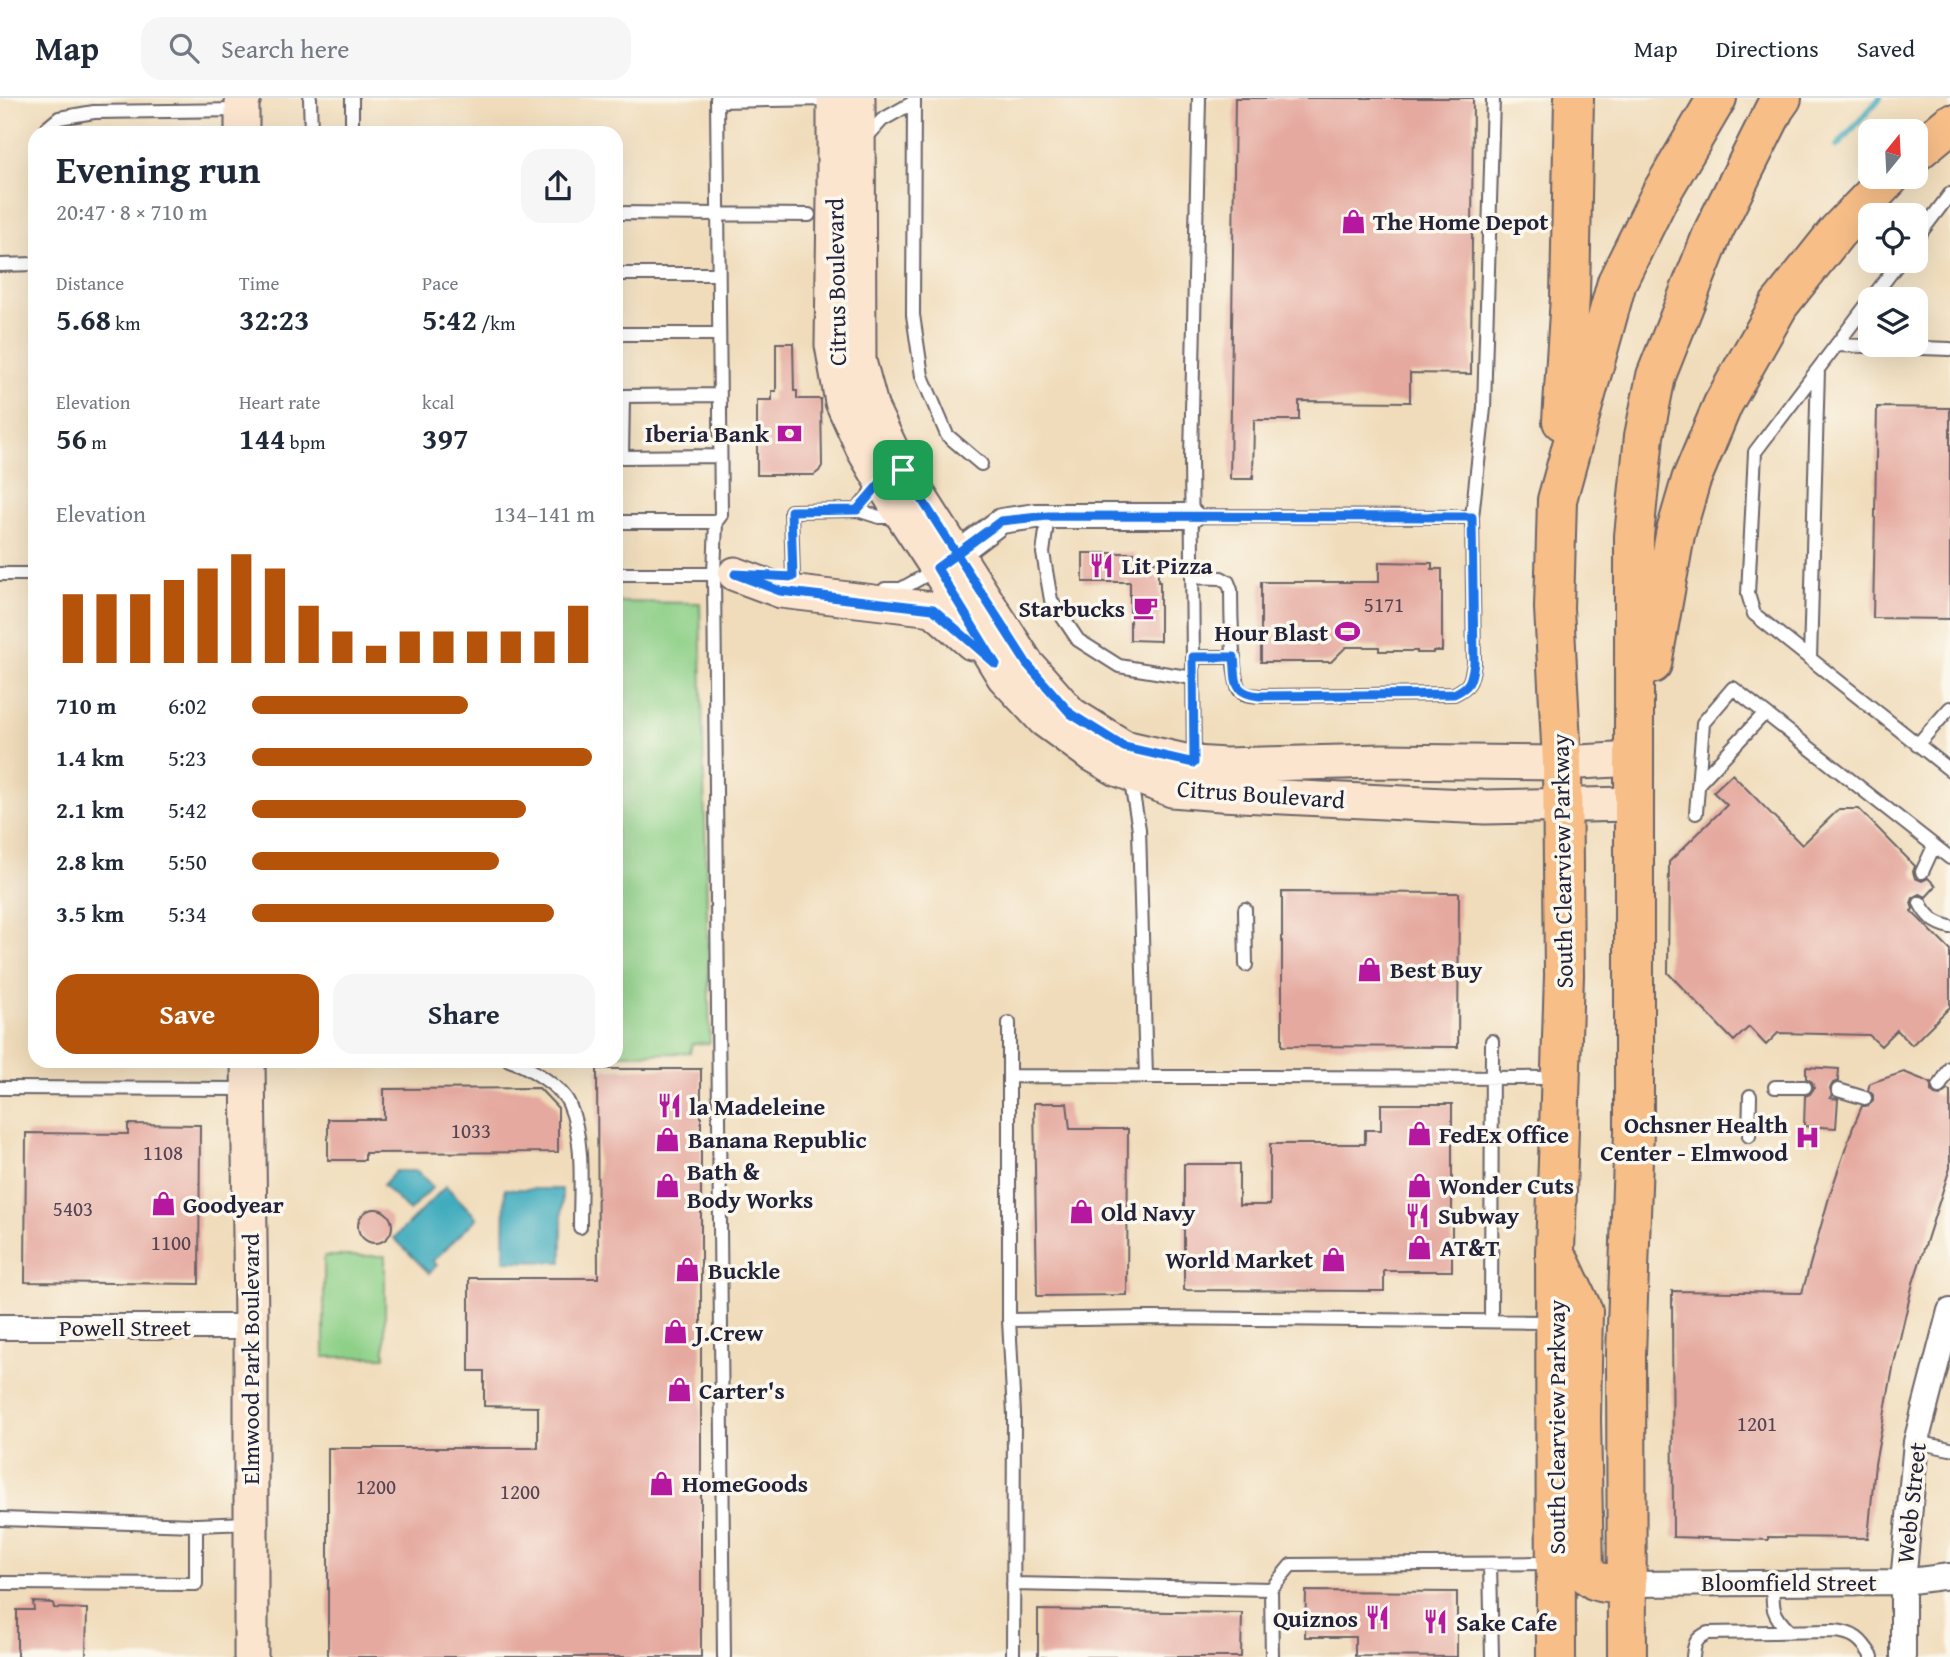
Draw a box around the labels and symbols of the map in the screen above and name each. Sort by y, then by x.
north arrow [1858,119,1928,189]
street label: Citrus Boulevard [817,197,855,366]
place label: The Home Depot [1373,204,1548,239]
shop icon: The Home Depot [1339,207,1367,235]
place label: Iberia Bank [645,416,769,451]
bank icon: Iberia Bank [775,419,803,447]
pin [873,440,933,500]
place label: Lit Pizza [1122,548,1214,583]
restaurant icon: Lit Pizza [1088,551,1116,579]
house number: 5171 [1364,589,1404,620]
place label: Starbucks [1018,591,1125,626]
cafe icon: Starbucks [1131,594,1159,622]
place label: Hour Blast [1215,615,1328,650]
sports icon: Hour Blast [1334,618,1362,646]
street label: South Clearview Parkway [1542,733,1582,989]
street label: Citrus Boulevard [1176,771,1346,817]
place label: Best Buy [1390,952,1483,987]
shop icon: Best Buy [1356,955,1384,983]
place label: la Madeleine [689,1089,825,1124]
restaurant icon: la Madeleine [655,1092,683,1120]
place label: Ochsner Health Center - Elmwood [1600,1107,1788,1170]
house number: 1033 [451,1115,491,1146]
place label: FedEx Office [1439,1117,1569,1152]
shop icon: FedEx Office [1405,1120,1433,1148]
place label: Banana Republic [688,1122,867,1157]
hospital icon: Ochsner Health Center - Elmwood [1794,1124,1822,1152]
shop icon: Banana Republic [654,1125,682,1153]
house number: 1108 [143,1137,183,1168]
place label: Bath & Body Works [687,1154,813,1217]
place label: Wonder Cuts [1439,1168,1574,1203]
shop icon: Bath & Body Works [653,1171,681,1199]
shop icon: Wonder Cuts [1405,1171,1433,1199]
place label: Goodyear [183,1187,284,1222]
shop icon: Goodyear [149,1190,177,1218]
house number: 5403 [53,1193,93,1224]
place label: Old Navy [1101,1195,1196,1230]
shop icon: Old Navy [1067,1198,1095,1226]
place label: Subway [1438,1198,1520,1233]
restaurant icon: Subway [1404,1201,1432,1229]
house number: 1100 [151,1227,191,1258]
place label: AT&T [1440,1230,1499,1265]
street label: Elmwood Park Boulevard [233,1233,268,1485]
shop icon: AT&T [1406,1233,1434,1261]
place label: World Market [1165,1242,1313,1277]
shop icon: World Market [1319,1245,1347,1273]
place label: Buckle [708,1253,780,1288]
shop icon: Buckle [674,1256,702,1284]
street label: South Clearview Parkway [1539,1299,1574,1555]
street label: Powell Street [59,1310,192,1345]
place label: J.Crew [691,1315,764,1350]
shop icon: J.Crew [661,1318,689,1346]
place label: Carter's [699,1373,785,1408]
shop icon: Carter's [665,1376,693,1404]
house number: 1201 [1737,1408,1777,1439]
street label: Webb Street [1887,1440,1935,1565]
place label: HomeGoods [682,1466,808,1501]
shop icon: HomeGoods [648,1469,676,1497]
house number: 1200 [356,1471,396,1502]
house number: 1200 [500,1476,540,1507]
street label: Bloomfield Street [1701,1565,1877,1600]
place label: Quiznos [1273,1601,1358,1636]
restaurant icon: Quiznos [1364,1604,1392,1632]
place label: Sake Cafe [1456,1605,1557,1640]
restaurant icon: Sake Cafe [1422,1608,1450,1636]

